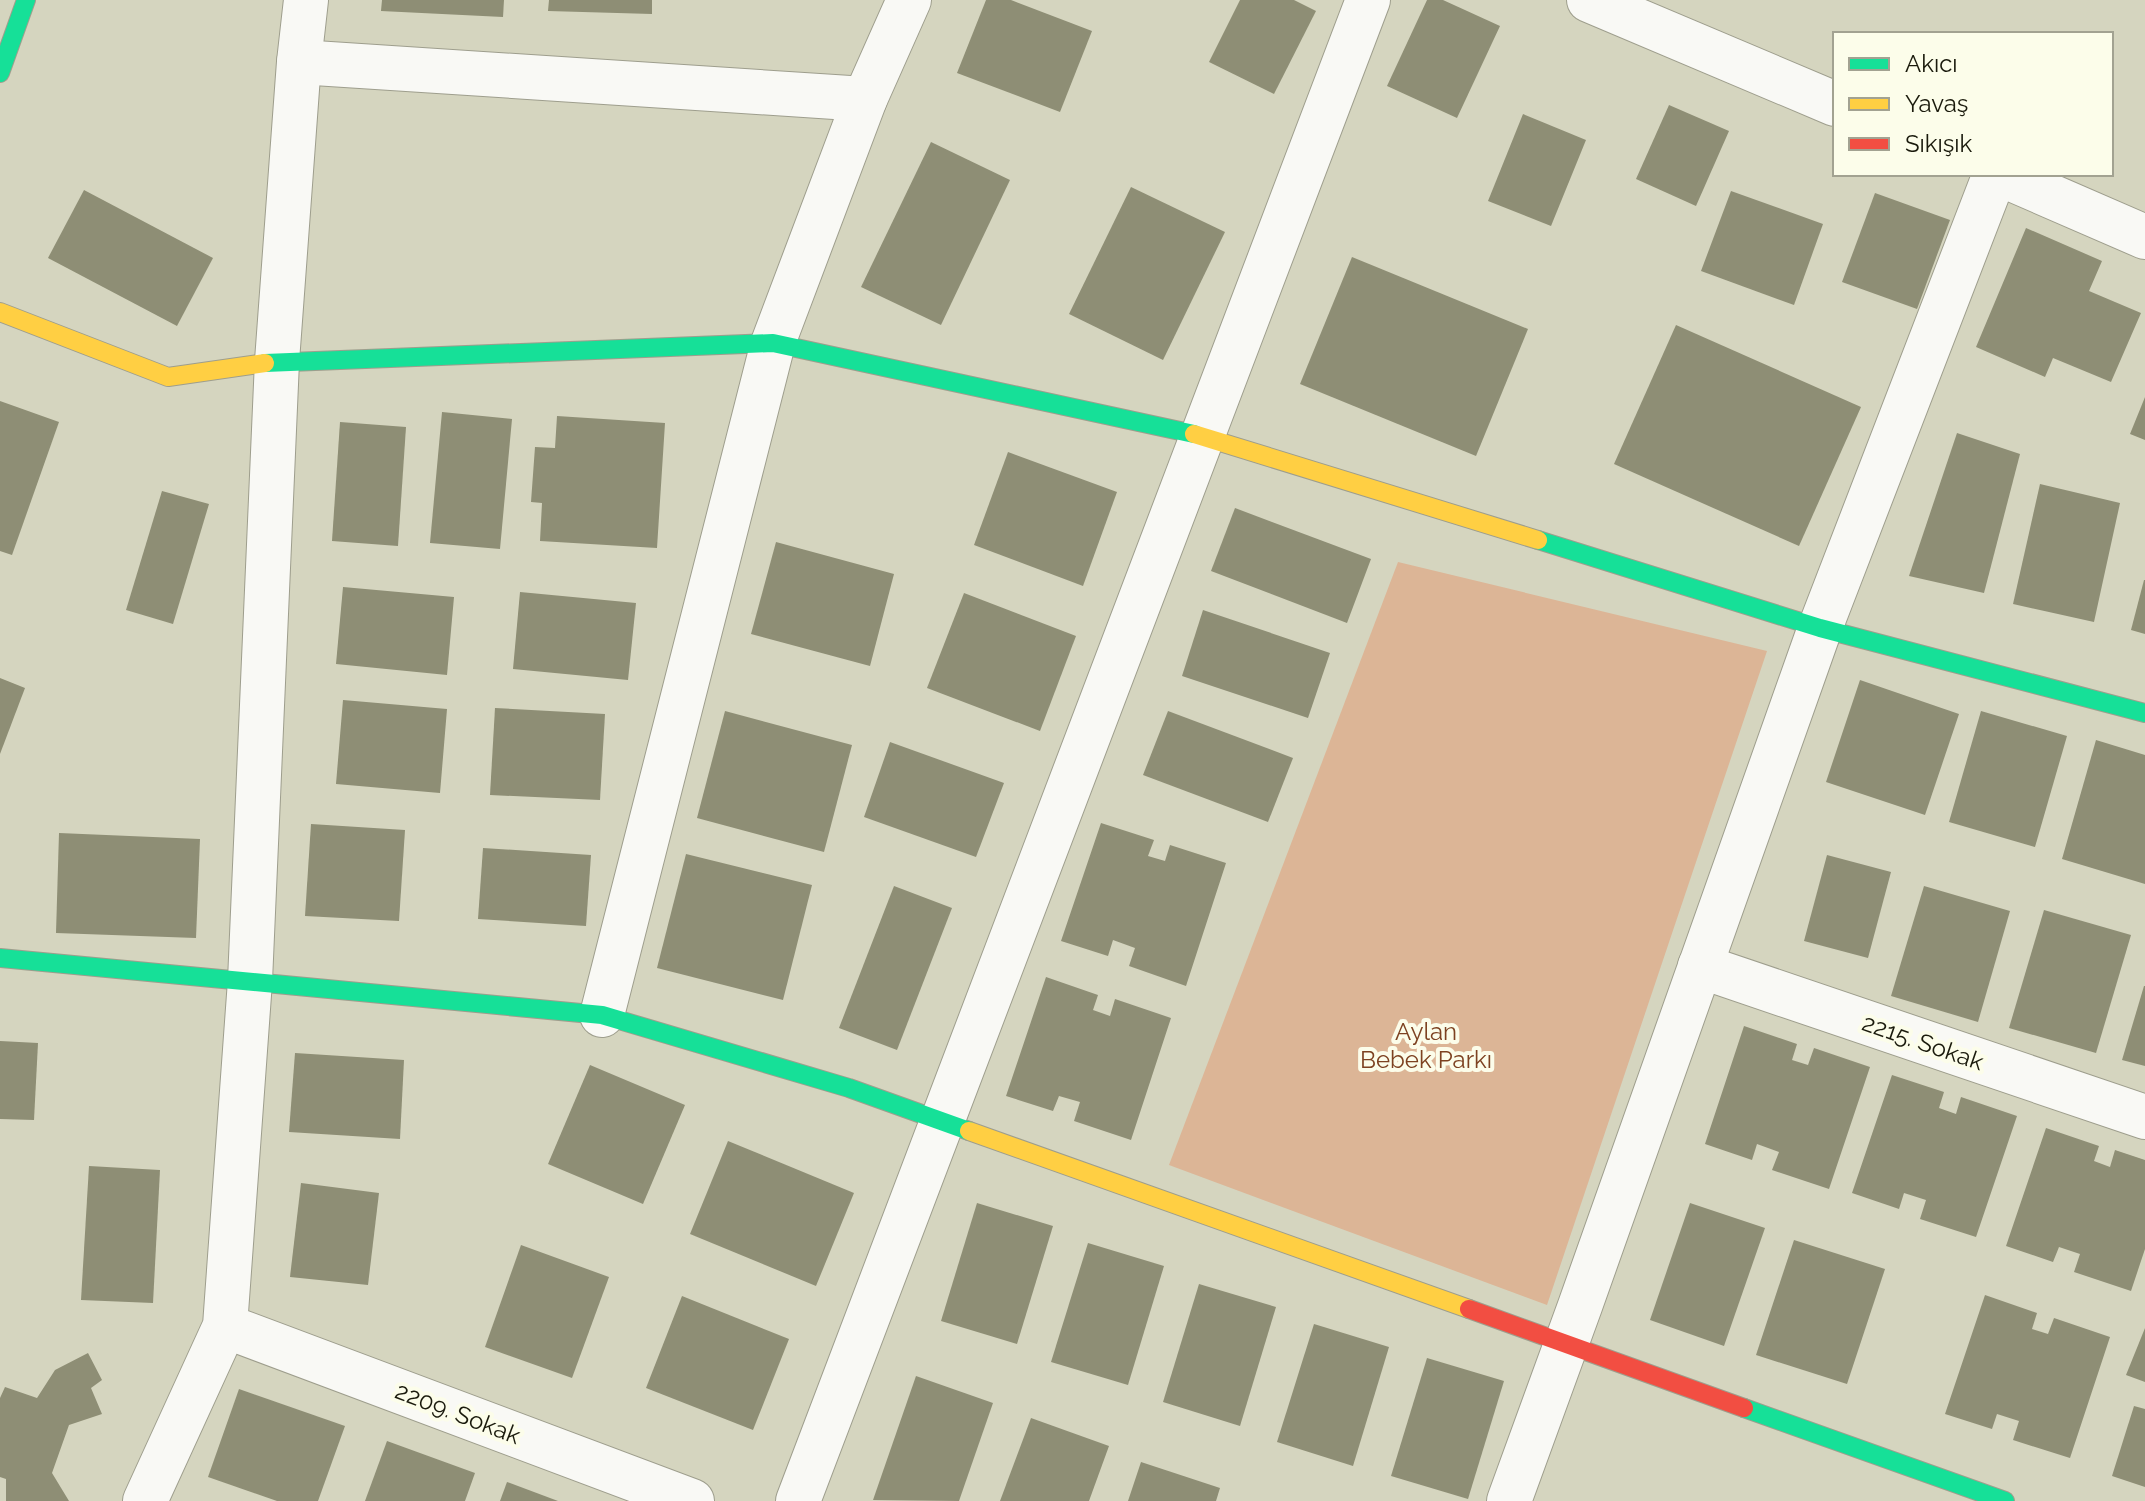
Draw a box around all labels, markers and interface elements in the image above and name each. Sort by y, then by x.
legend [1833,32,2113,176]
text: Akıcı [1905,49,1958,78]
text: Yavaş [1905,89,1968,118]
text: Sıkışık [1905,129,1973,158]
street label: 2215. Sokak [1859,1008,1988,1076]
park label: Aylan Bebek Parkı [1360,1017,1492,1074]
street label: 2209. Sokak [391,1376,525,1450]

